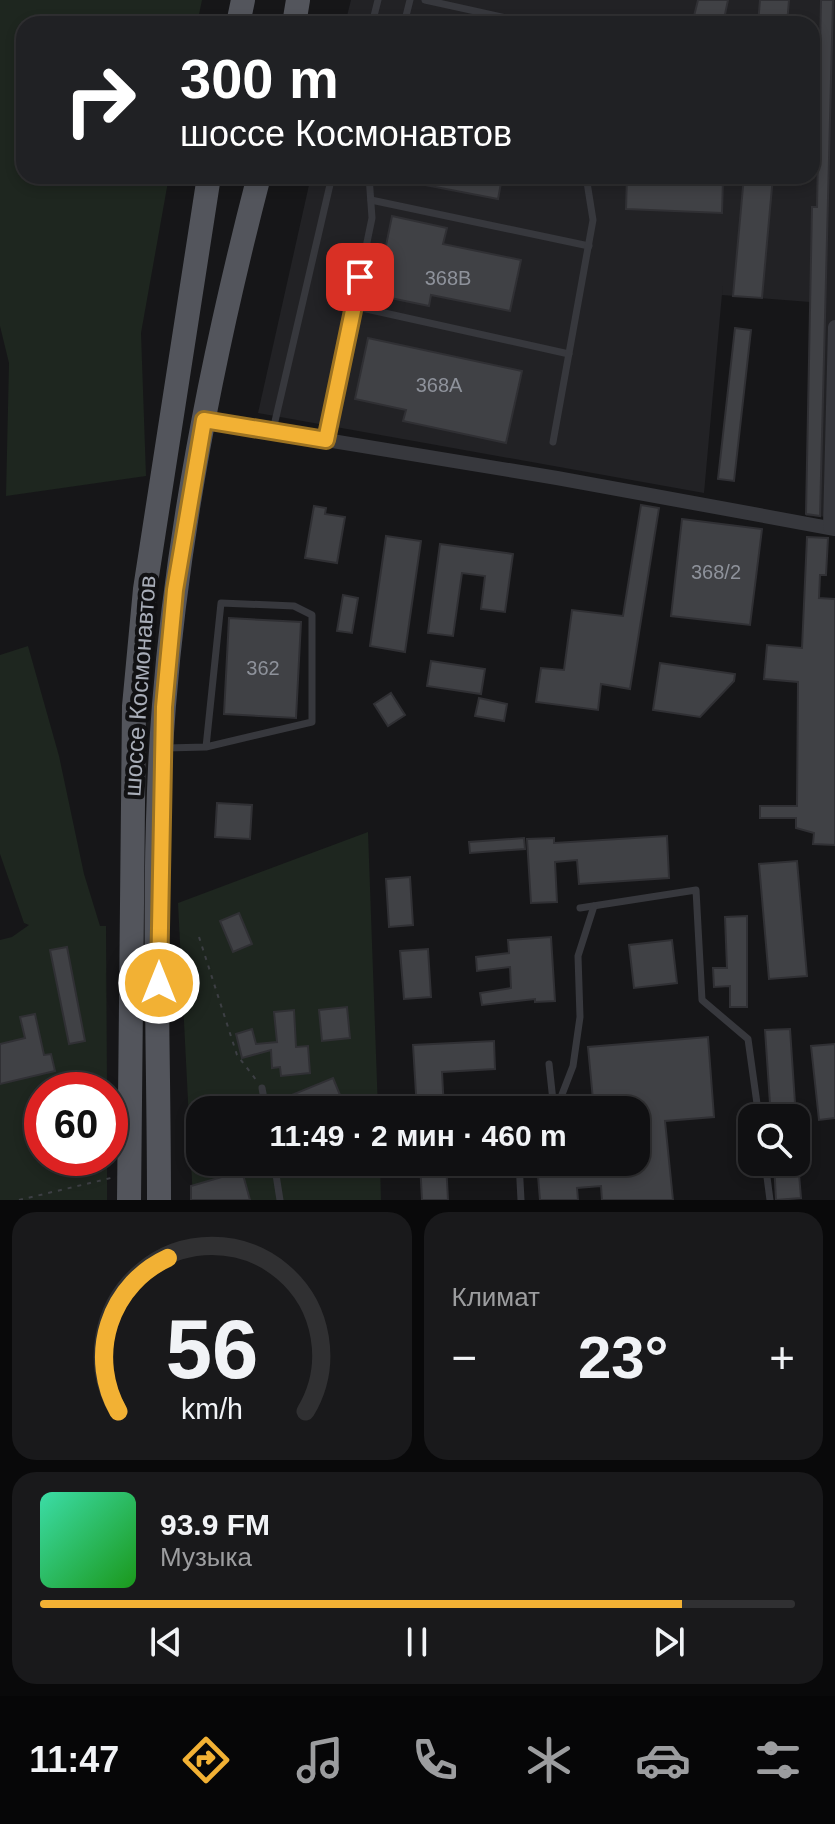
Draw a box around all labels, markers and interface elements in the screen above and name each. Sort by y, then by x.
text: 300 m [180,47,339,110]
icon: right [48,48,152,152]
text: шоссе Космонавтов [180,113,512,154]
pin [326,243,394,311]
icon: arrive [338,255,382,299]
house number: 368В [425,267,471,289]
house number: 368А [416,374,463,396]
house number: 368/2 [691,561,741,583]
street label: шоссе Космонавтов [118,575,161,797]
house number: 362 [246,657,280,679]
position arrow [117,941,201,1025]
speed limit sign: 60 [24,1072,128,1176]
map controls [738,1104,810,1176]
button: search [738,1104,810,1176]
text: 11:49 · 2 мин · 460 m [269,1119,567,1152]
text: Климат [452,1282,540,1312]
text: 56 [165,1303,258,1396]
text: 23° [578,1324,669,1391]
text: − [452,1333,477,1382]
text: + [769,1333,795,1382]
text: km/h [181,1393,243,1425]
text: 93.9 FM [160,1508,270,1541]
text: Музыка [160,1542,252,1572]
icon: previous [144,1620,188,1664]
icon: pause [395,1620,439,1664]
icon: next [647,1620,691,1664]
icon: directions [178,1732,234,1788]
icon: music [292,1732,348,1788]
icon: phone [407,1732,463,1788]
icon: climate [521,1732,577,1788]
icon: car [635,1732,691,1788]
icon: filters [750,1732,806,1788]
text: 11:47 [29,1739,119,1780]

